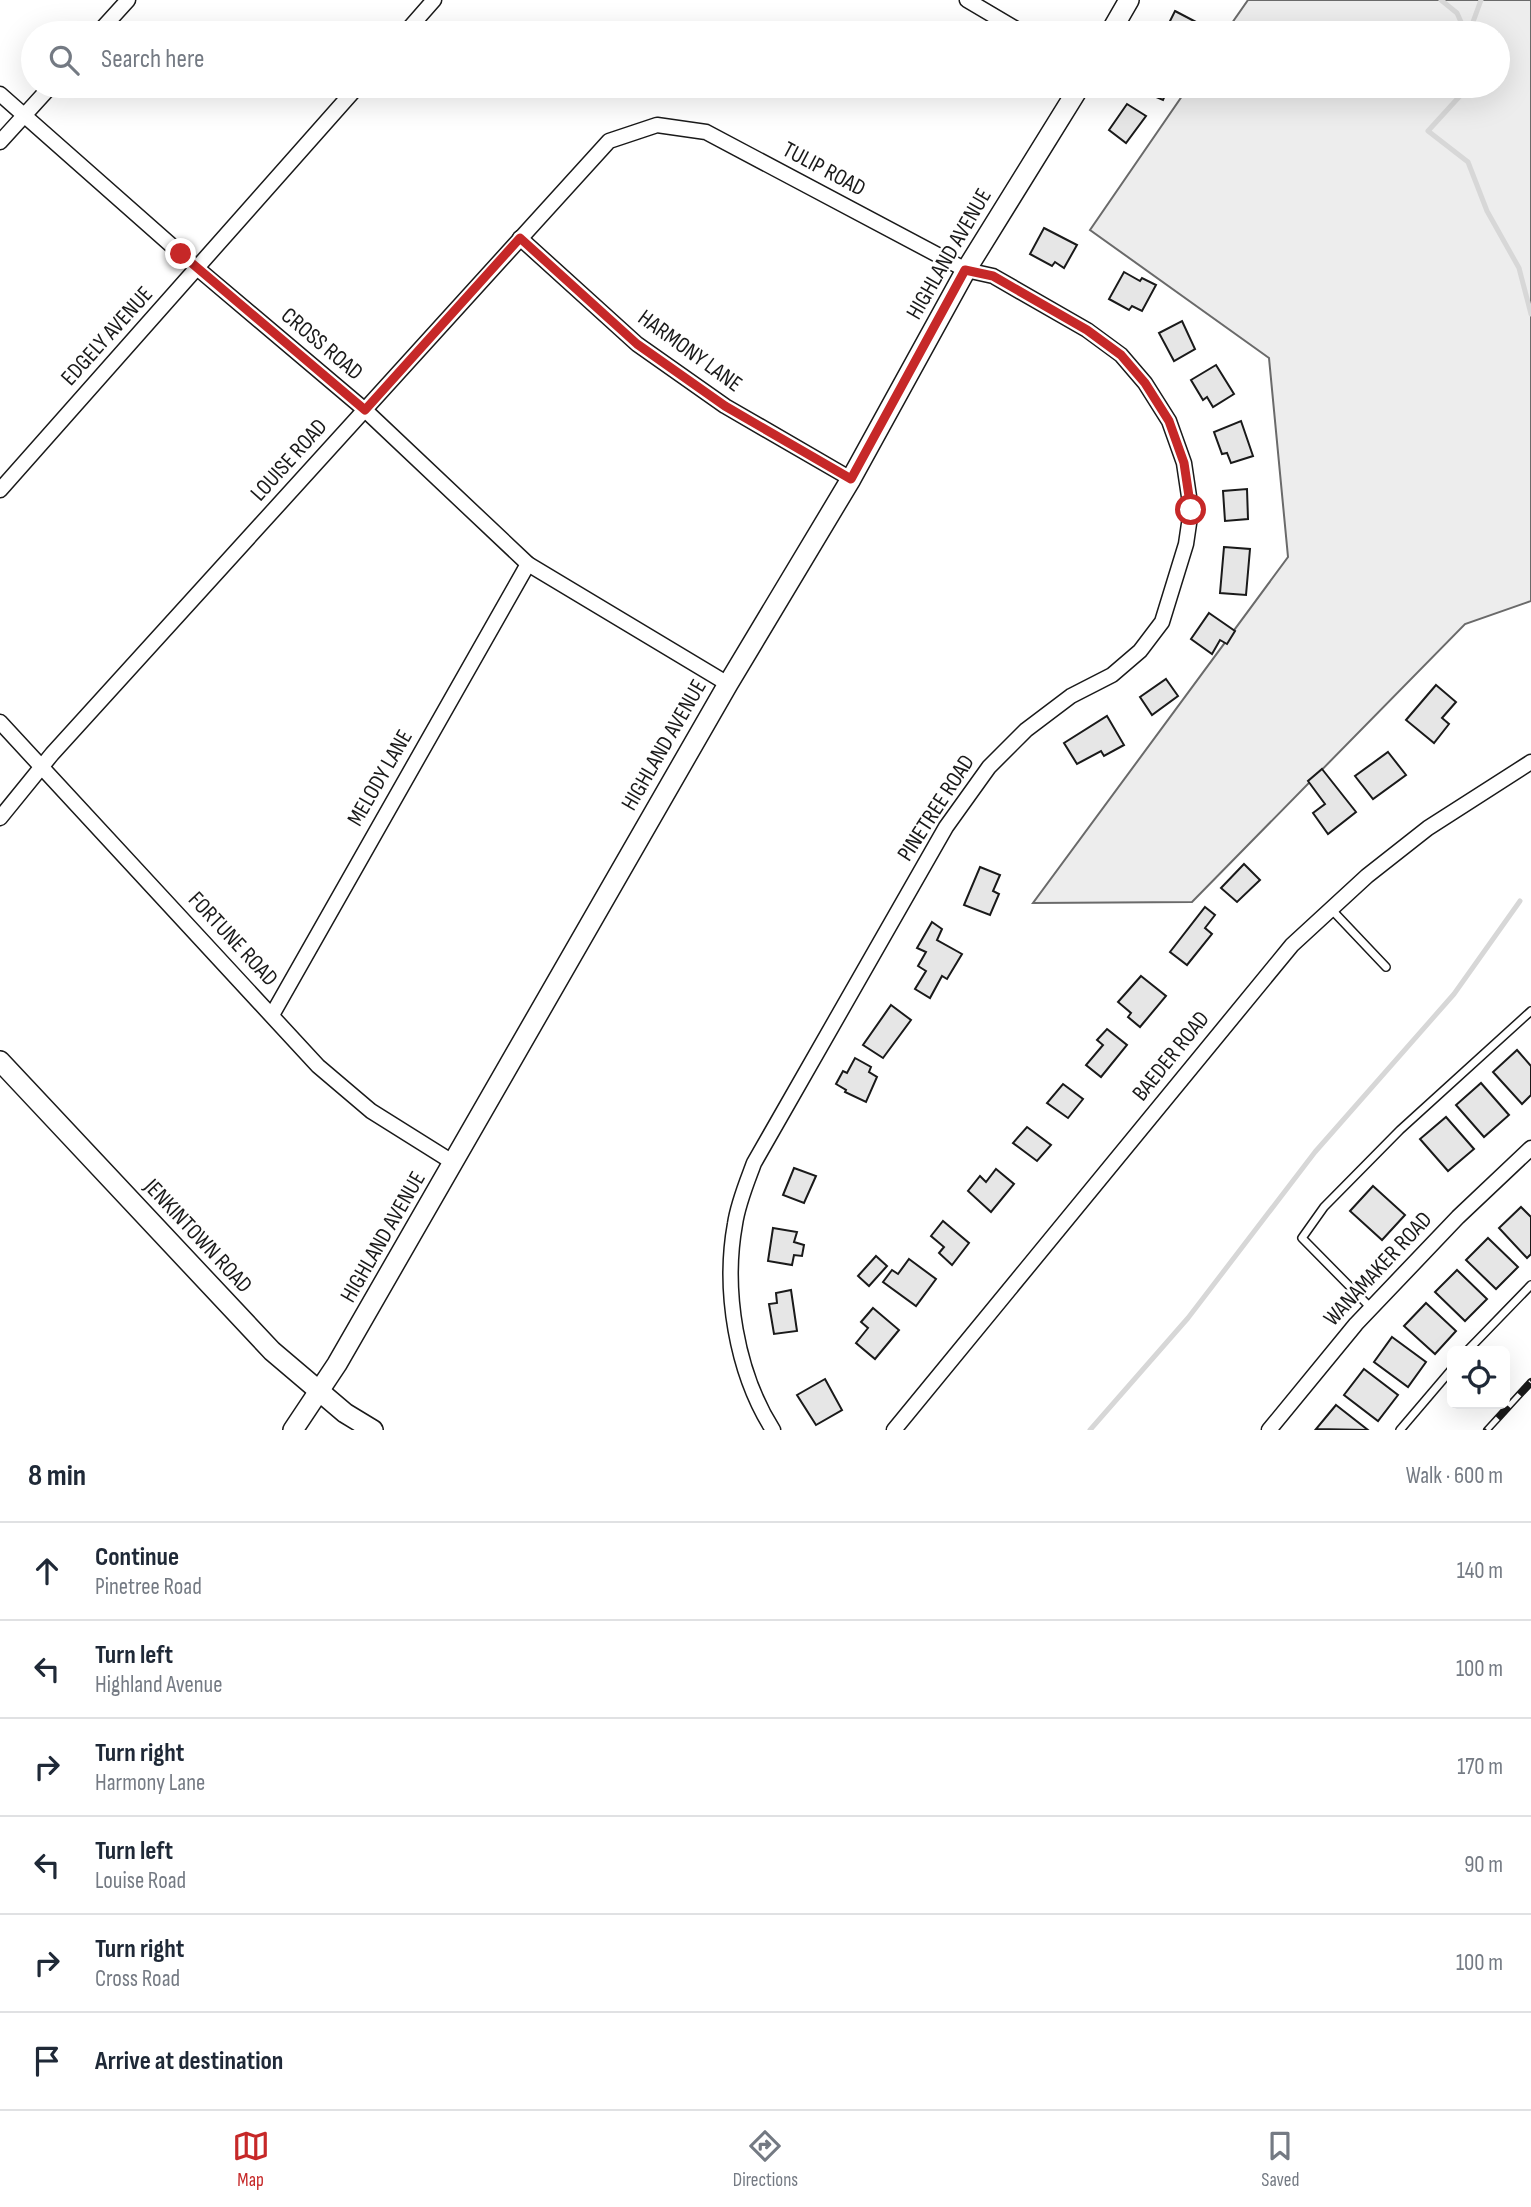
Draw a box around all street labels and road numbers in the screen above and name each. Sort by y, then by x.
street label: TULIP ROAD [778,135,870,203]
street label: HIGHLAND AVENUE [900,184,998,324]
street label: EDGELY AVENUE [55,281,159,391]
street label: CROSS ROAD [275,302,369,386]
street label: HARMONY LANE [632,304,748,398]
street label: LOUISE ROAD [245,413,333,507]
street label: HIGHLAND AVENUE [615,675,713,815]
street label: MELODY LANE [341,725,419,831]
street label: PINETREE ROAD [891,750,981,866]
street label: FORTUNE ROAD [182,886,284,992]
street label: BAEDER ROAD [1126,1005,1216,1107]
street label: HIGHLAND AVENUE [334,1167,432,1307]
street label: JENKINTOWN ROAD [137,1172,258,1299]
street label: WANAMAKER ROAD [1318,1206,1438,1332]

